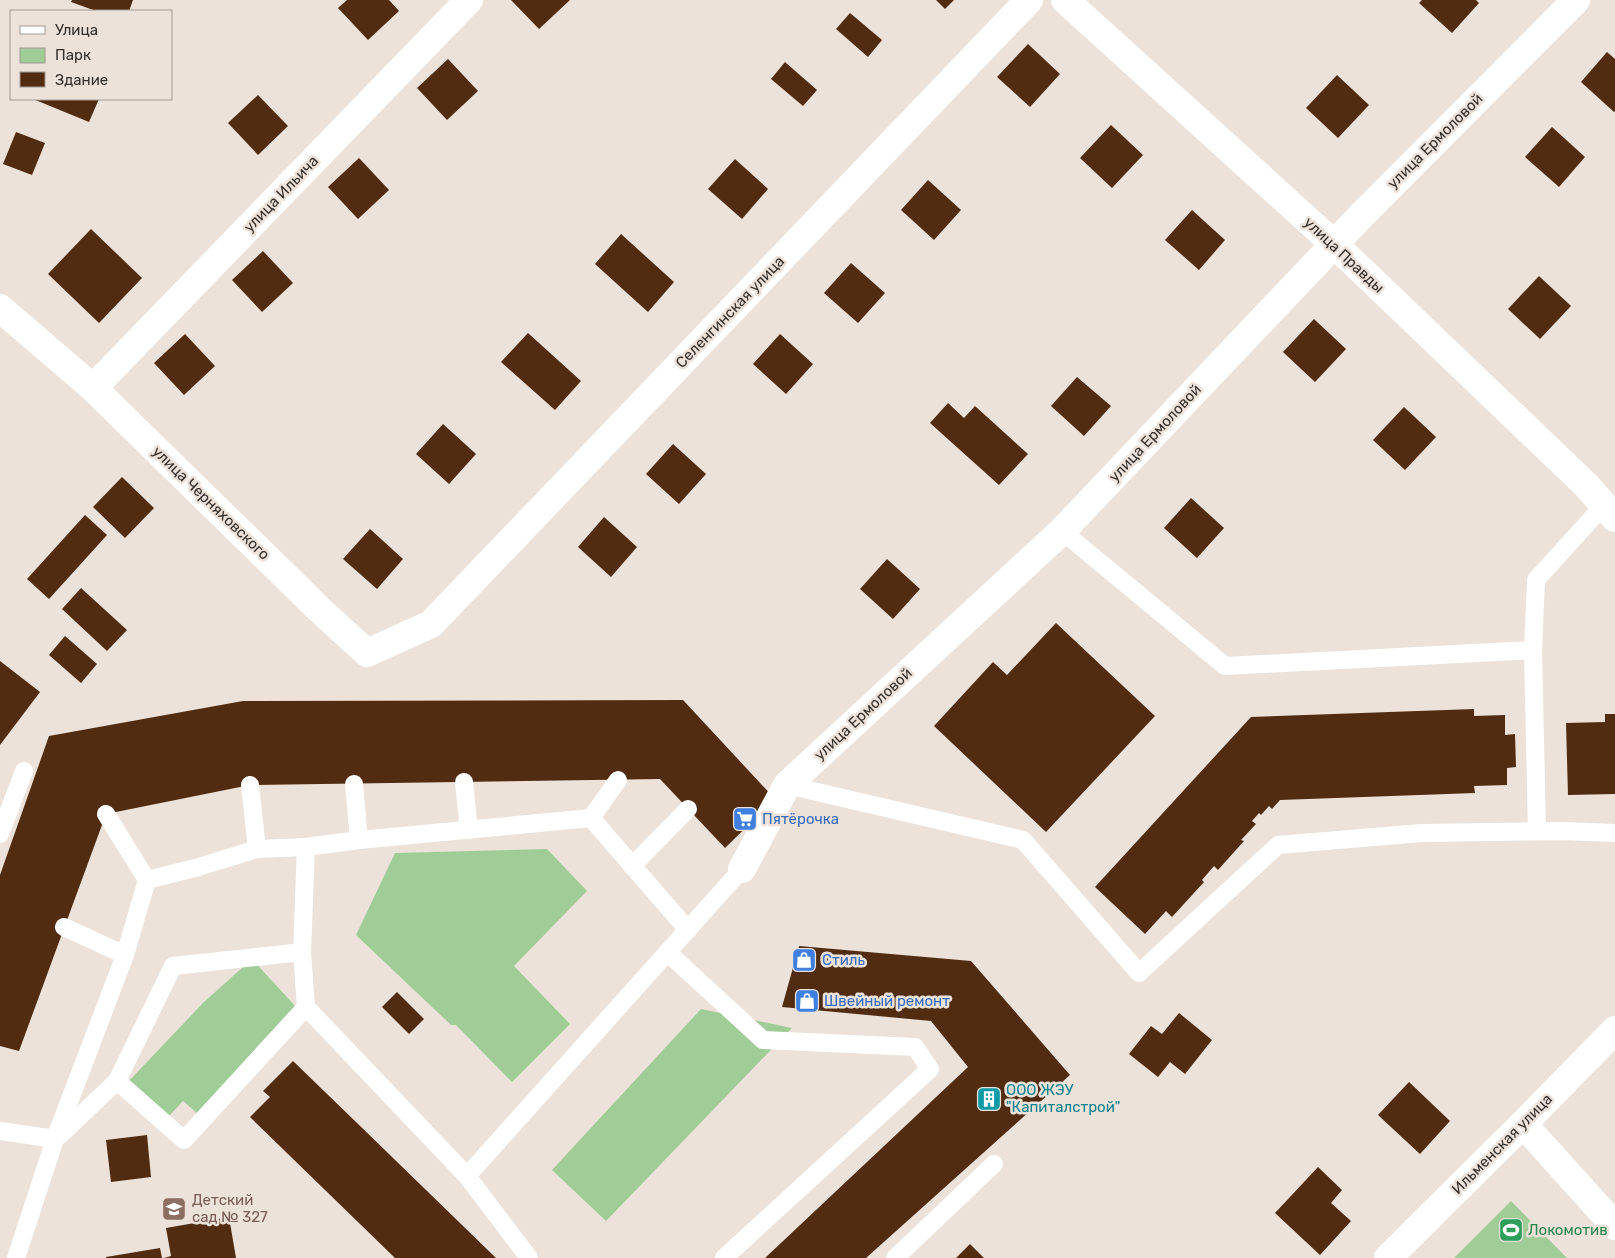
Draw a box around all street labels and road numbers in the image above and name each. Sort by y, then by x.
street label: улица Ермоловой [1384,90,1486,192]
street label: улица Ильича [240,152,322,236]
street label: улица Правды [1300,213,1388,297]
street label: Селенгинская улица [672,252,788,372]
street label: улица Ермоловой [1105,380,1205,486]
street label: улица Черняховского [149,442,273,564]
street label: улица Ермоловой [810,664,916,764]
street label: Ильменская улица [1448,1090,1556,1198]

